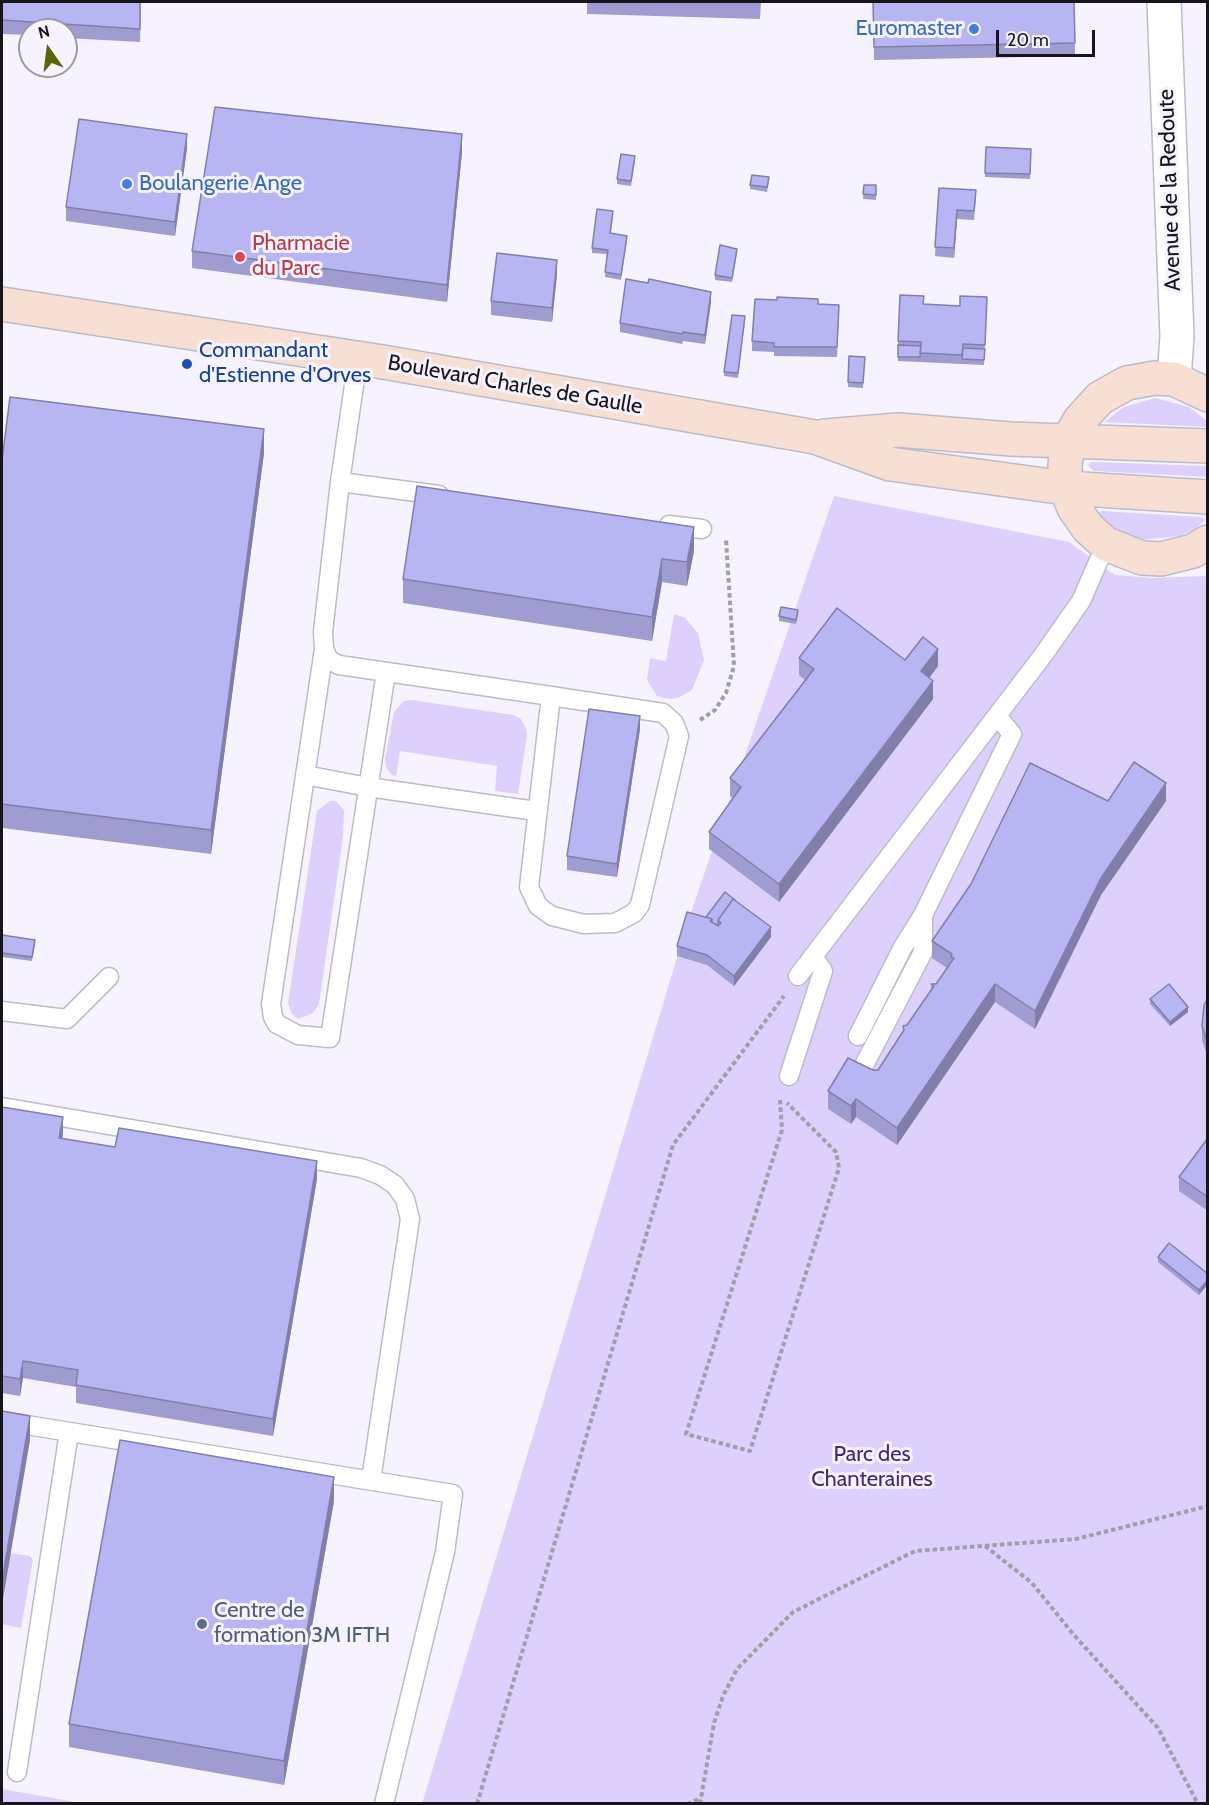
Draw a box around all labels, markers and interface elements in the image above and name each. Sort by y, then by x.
place label: Euromaster [855,16,962,42]
north arrow [18,18,78,78]
scale bar [999,18,1098,56]
text: N [36,21,52,43]
marker: Euromaster [967,22,981,36]
text: 20 m [1007,29,1049,51]
street label: Avenue de la Redoute [1153,88,1187,292]
place label: Boulangerie Ange [139,171,302,197]
marker: Boulangerie Ange [120,177,134,191]
place label: Pharmacie du Parc [252,231,350,282]
marker: Pharmacie du Parc [233,250,247,264]
place label: Commandant d'Estienne d'Orves [199,338,371,390]
street label: Boulevard Charles de Gaulle [386,350,644,420]
marker: Commandant d'Estienne d'Orves [180,357,194,371]
park label: Parc des Chanteraines [811,1442,933,1494]
place label: Centre de formation 3M IFTH [214,1598,390,1650]
marker: Centre de formation 3M IFTH [195,1617,209,1631]

